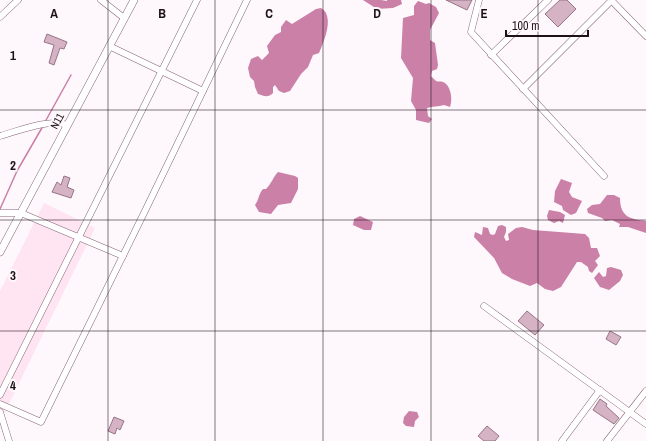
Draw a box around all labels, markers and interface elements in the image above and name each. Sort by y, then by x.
text: A [50,5,58,22]
text: B [158,5,166,22]
text: C [265,5,273,22]
text: D [373,5,381,22]
text: E [480,5,488,22]
scale bar [506,12,588,38]
text: 100 m [512,18,539,34]
text: 1 [10,47,16,64]
street label: N11 [47,111,67,131]
text: 2 [10,157,16,174]
text: 3 [10,267,16,284]
text: 4 [10,377,16,394]

